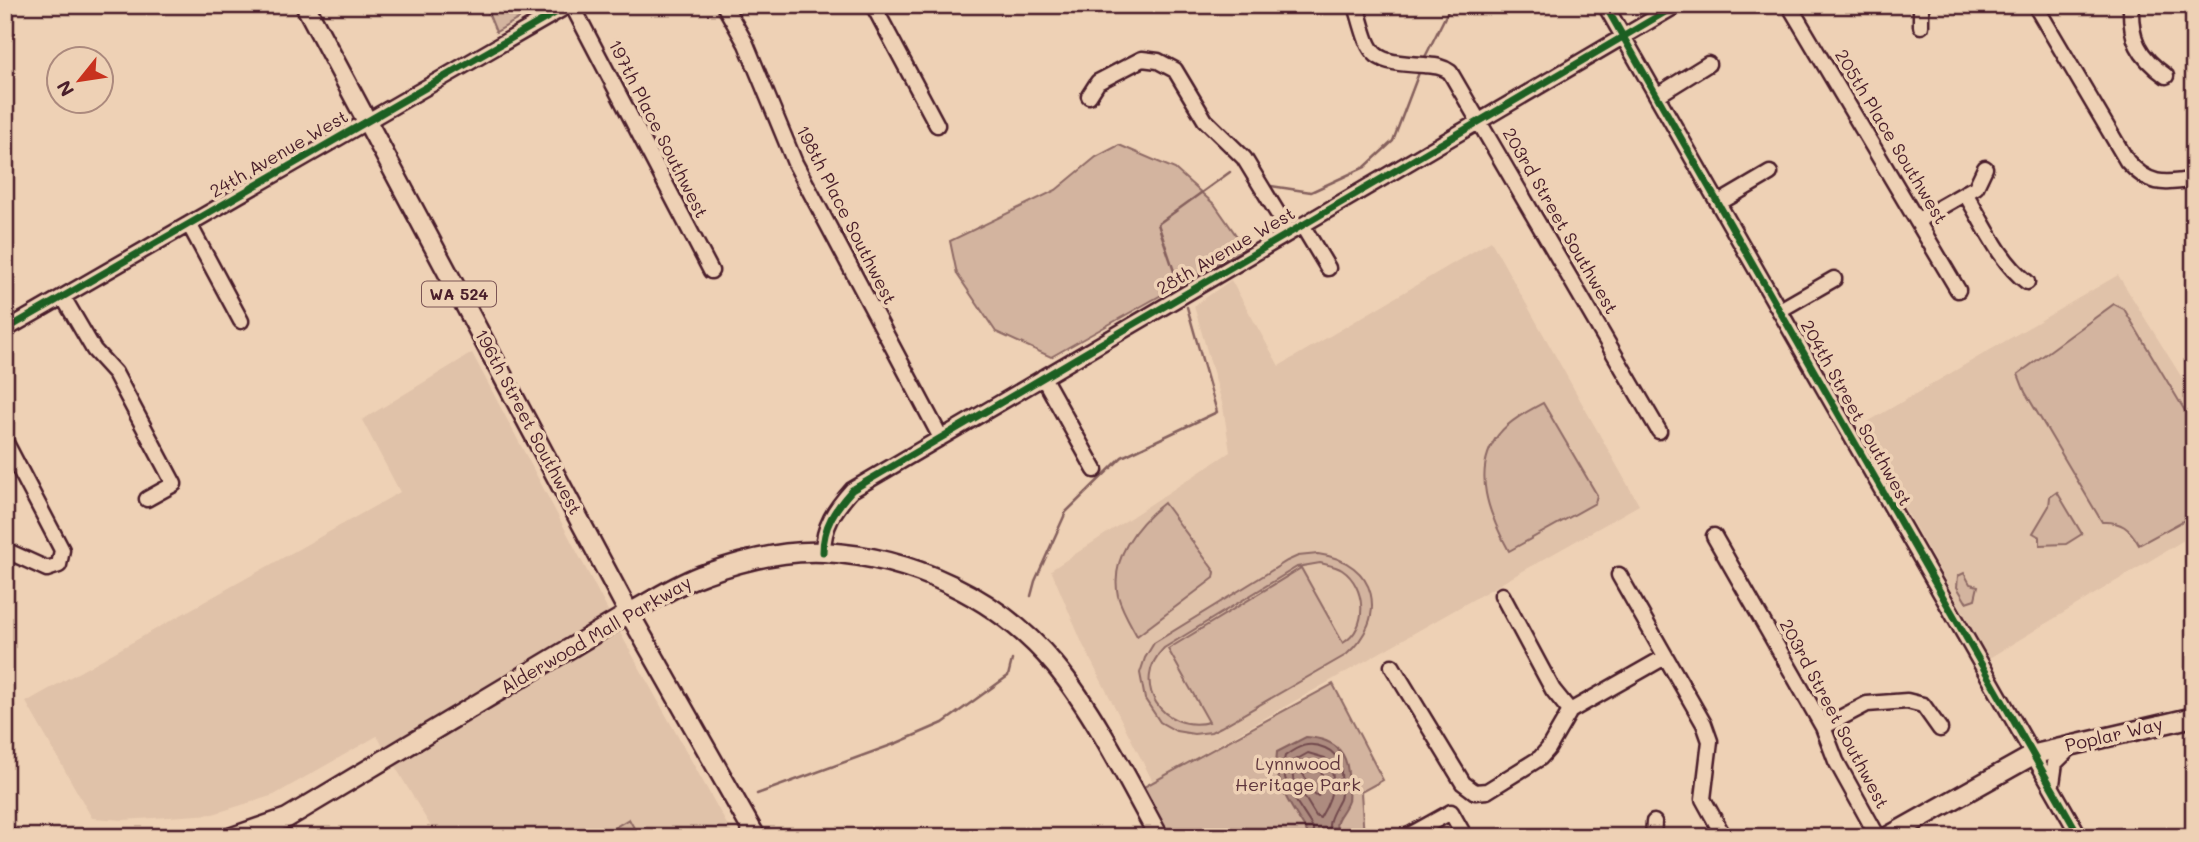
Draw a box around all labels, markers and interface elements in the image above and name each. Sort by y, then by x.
street label: 197th Place Southwest [603,35,714,222]
street label: 205th Place Southwest [1830,45,1954,228]
north arrow [46,46,116,116]
text: N [50,76,79,101]
street label: 24th Avenue West [205,104,352,203]
street label: 198th Place Southwest [791,121,903,308]
street label: 203rd Street Southwest [1498,123,1624,318]
street label: 28th Avenue West [1152,201,1299,300]
road number: WA 524 [422,282,496,306]
street label: 204th Street Southwest [1796,315,1918,510]
street label: 196th Street Southwest [470,325,588,519]
street label: Alderwood Mall Parkway [496,570,695,699]
street label: 203rd Street Southwest [1775,615,1895,813]
street label: Poplar Way [2062,711,2165,757]
park label: Lynnwood Heritage Park [1235,751,1361,796]

